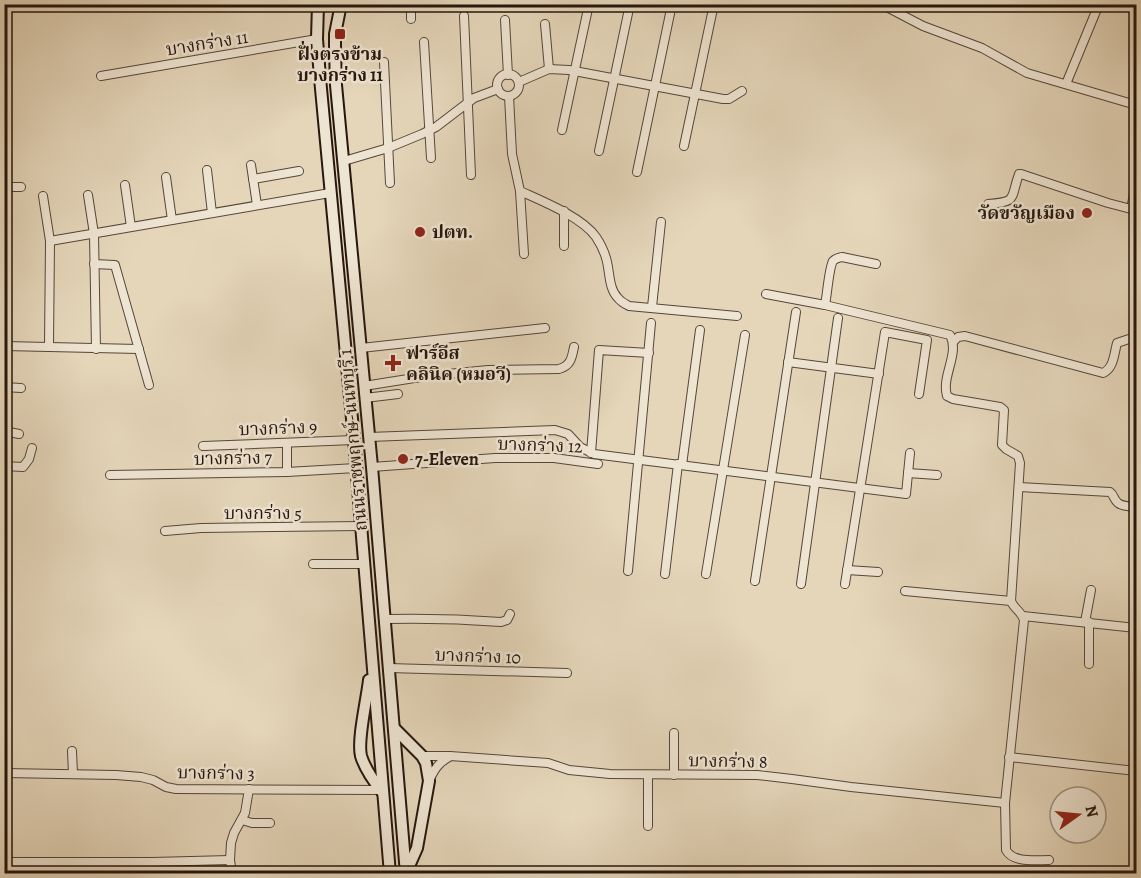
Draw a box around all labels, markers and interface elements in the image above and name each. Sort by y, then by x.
street label: บางกร่าง 11 [164,25,250,61]
marker: ฝั่งตรงข้าม บางกร่าง 11 [333,27,347,41]
place label: ฝั่งตรงข้าม บางกร่าง 11 [297,40,383,87]
place label: วัดขวัญเมือง [978,201,1075,225]
marker: วัดขวัญเมือง [1080,206,1094,220]
place label: ปตท. [432,220,473,244]
marker: ปตท. [413,225,427,239]
place label: ฟาร์อีส คลินิค (หมอวี) [406,341,511,386]
street label: ถนนราชพฤกษ์-นนทบุรี 1 [333,348,373,532]
marker: ฟาร์อีส คลินิค (หมอวี) [384,354,402,372]
street label: บางกร่าง 9 [238,415,318,441]
street label: บางกร่าง 12 [497,432,583,458]
street label: บางกร่าง 7 [194,445,273,471]
place label: 7-Eleven [415,447,479,471]
marker: 7-Eleven [396,452,410,466]
street label: บางกร่าง 5 [224,501,302,525]
street label: บางกร่าง 10 [435,643,521,669]
street label: บางกร่าง 8 [688,748,768,774]
street label: บางกร่าง 3 [177,760,255,786]
north arrow [1048,785,1108,845]
text: N [1079,803,1104,820]

